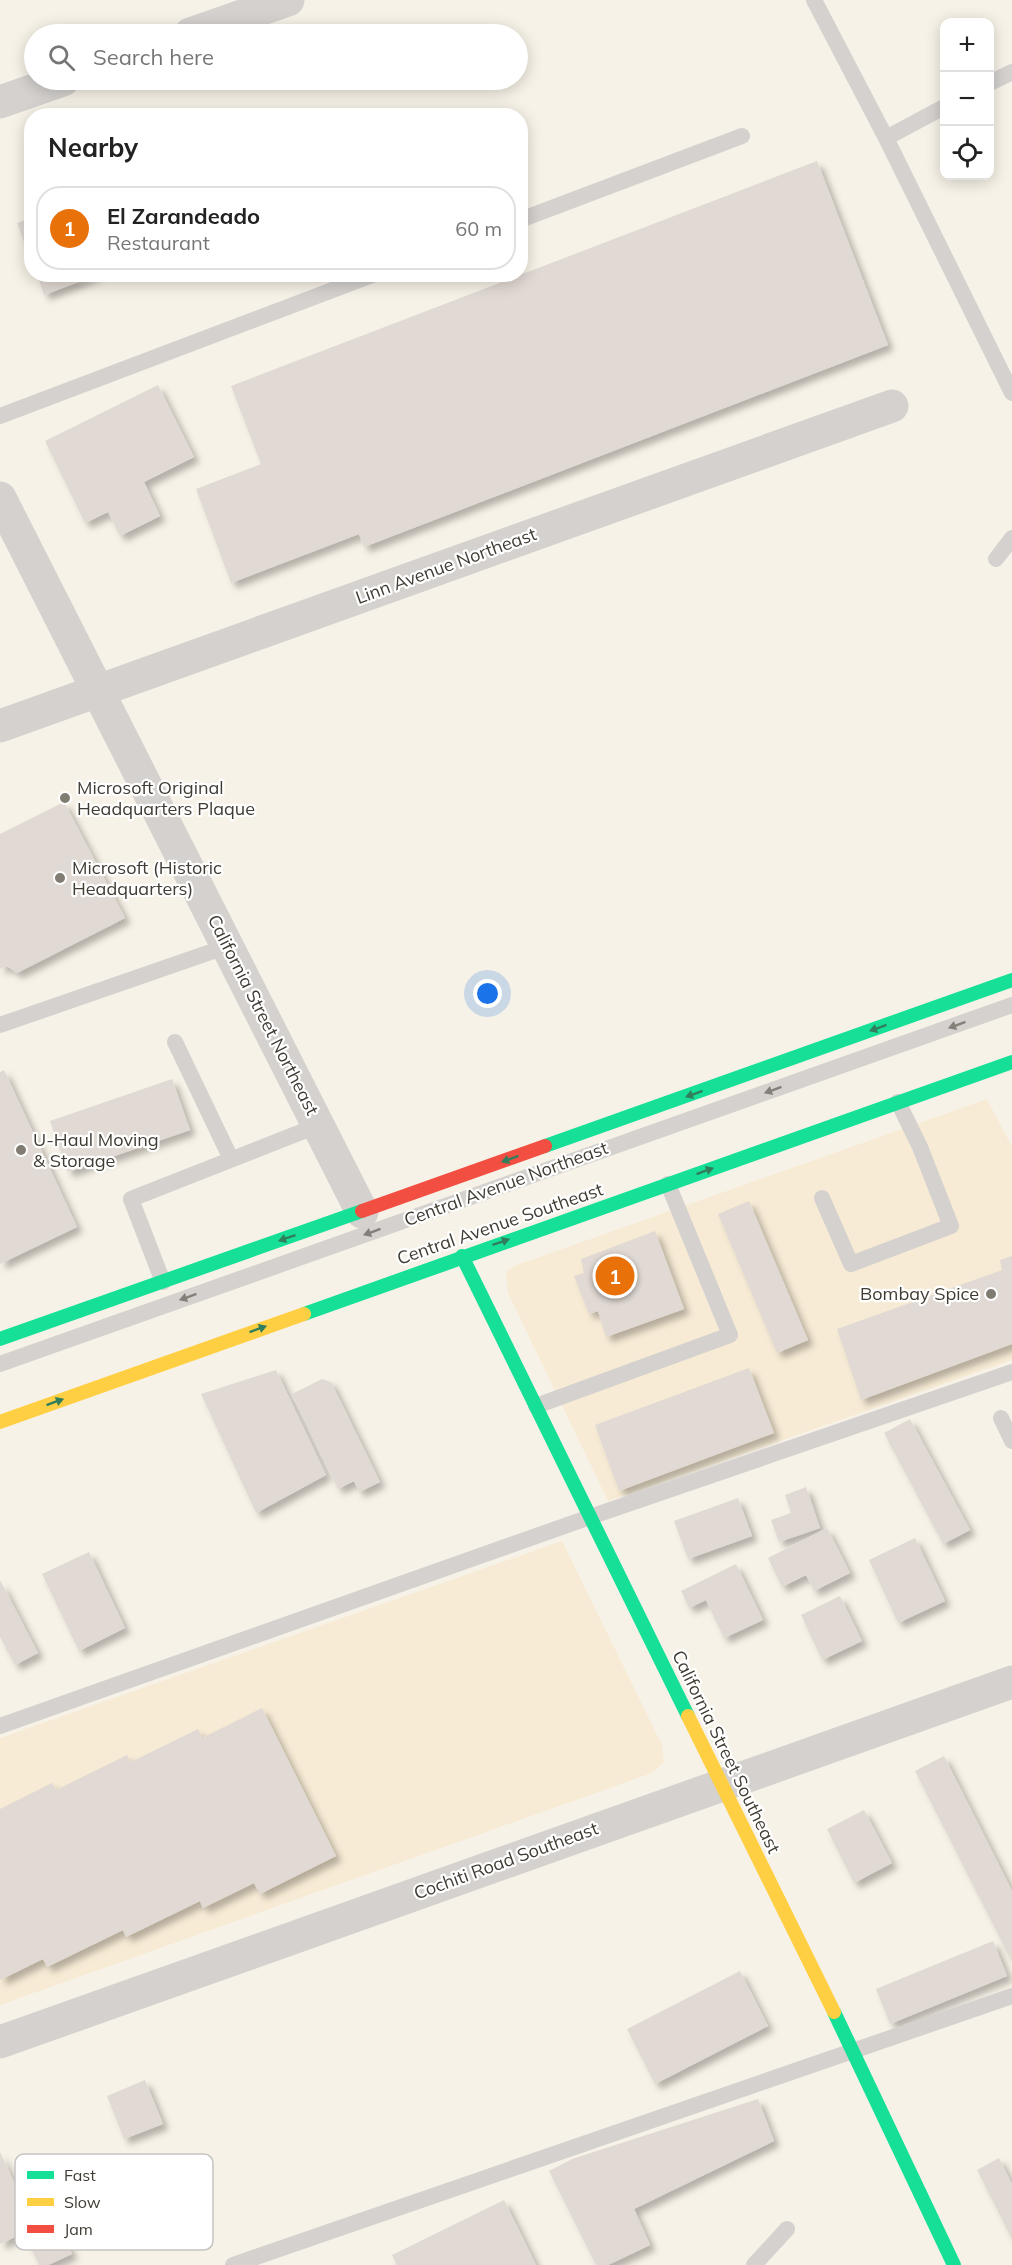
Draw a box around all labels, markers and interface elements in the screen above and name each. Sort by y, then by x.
map controls [940,18,994,180]
button: + [940,18,994,72]
search box [24,24,528,90]
icon: search [45,41,78,74]
text: Search here [93,43,214,71]
button: − [940,72,994,126]
button: locate [940,126,994,180]
text: Nearby [48,131,138,164]
text: El Zarandeado [107,202,260,230]
text: 1 [64,216,76,241]
text: 60 m [455,216,502,241]
text: Restaurant [107,230,210,255]
street label: Linn Avenue Northeast [352,522,539,609]
place label: Microsoft Original Headquarters Plaque [77,776,255,820]
marker: Microsoft Original Headquarters Plaque [58,791,72,805]
place label: Microsoft (Historic Headquarters) [72,856,222,900]
marker: Microsoft (Historic Headquarters) [53,871,67,885]
street label: California Street Northeast [203,911,324,1119]
your location [473,979,502,1008]
one-way arrow [948,1020,966,1030]
one-way arrow [869,1024,887,1034]
one-way arrow [764,1085,782,1095]
one-way arrow [685,1089,703,1099]
place label: U-Haul Moving & Storage [33,1128,159,1172]
street label: Central Avenue Northeast [401,1136,611,1231]
marker: U-Haul Moving & Storage [14,1143,28,1157]
one-way arrow [501,1154,519,1164]
one-way arrow [696,1165,714,1175]
street label: Central Avenue Southeast [394,1177,606,1270]
one-way arrow [362,1228,380,1238]
one-way arrow [278,1234,296,1244]
one-way arrow [492,1237,510,1247]
pin: 1 [596,1254,634,1298]
place label: Bombay Spice [860,1282,979,1305]
marker: Bombay Spice [984,1287,998,1301]
one-way arrow [179,1293,197,1303]
one-way arrow [249,1323,267,1333]
one-way arrow [46,1396,64,1406]
street label: California Street Southeast [667,1646,786,1857]
street label: Cochiti Road Southeast [411,1817,601,1905]
legend [15,2154,213,2250]
text: Fast [64,2165,96,2185]
text: Slow [64,2192,101,2212]
text: Jam [64,2219,93,2239]

